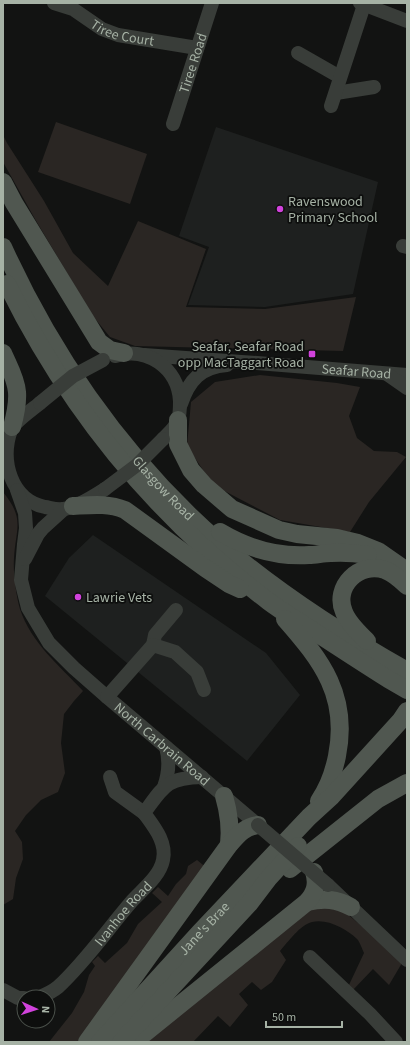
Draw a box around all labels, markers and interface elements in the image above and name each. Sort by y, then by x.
street label: Tiree Court [86,15,156,52]
street label: Tiree Road [174,31,213,96]
place label: Ravenswood Primary School [288,192,378,228]
marker: Ravenswood Primary School [275,204,285,214]
place label: Seafar, Seafar Road opp MacTaggart Road [178,337,304,373]
marker: Seafar, Seafar Road opp MacTaggart Road [307,349,317,359]
street label: Seafar Road [321,359,392,385]
street label: Glasgow Road [127,452,198,526]
place label: Lawrie Vets [86,588,152,608]
marker: Lawrie Vets [73,592,83,602]
street label: North Carbrain Road [109,698,214,791]
street label: Ivanhoe Road [90,877,157,951]
street label: Jane's Brae [174,898,235,960]
north arrow [16,989,56,1029]
scale bar [266,1003,342,1029]
text: N [38,1005,53,1014]
text: 50 m [272,1009,296,1026]

